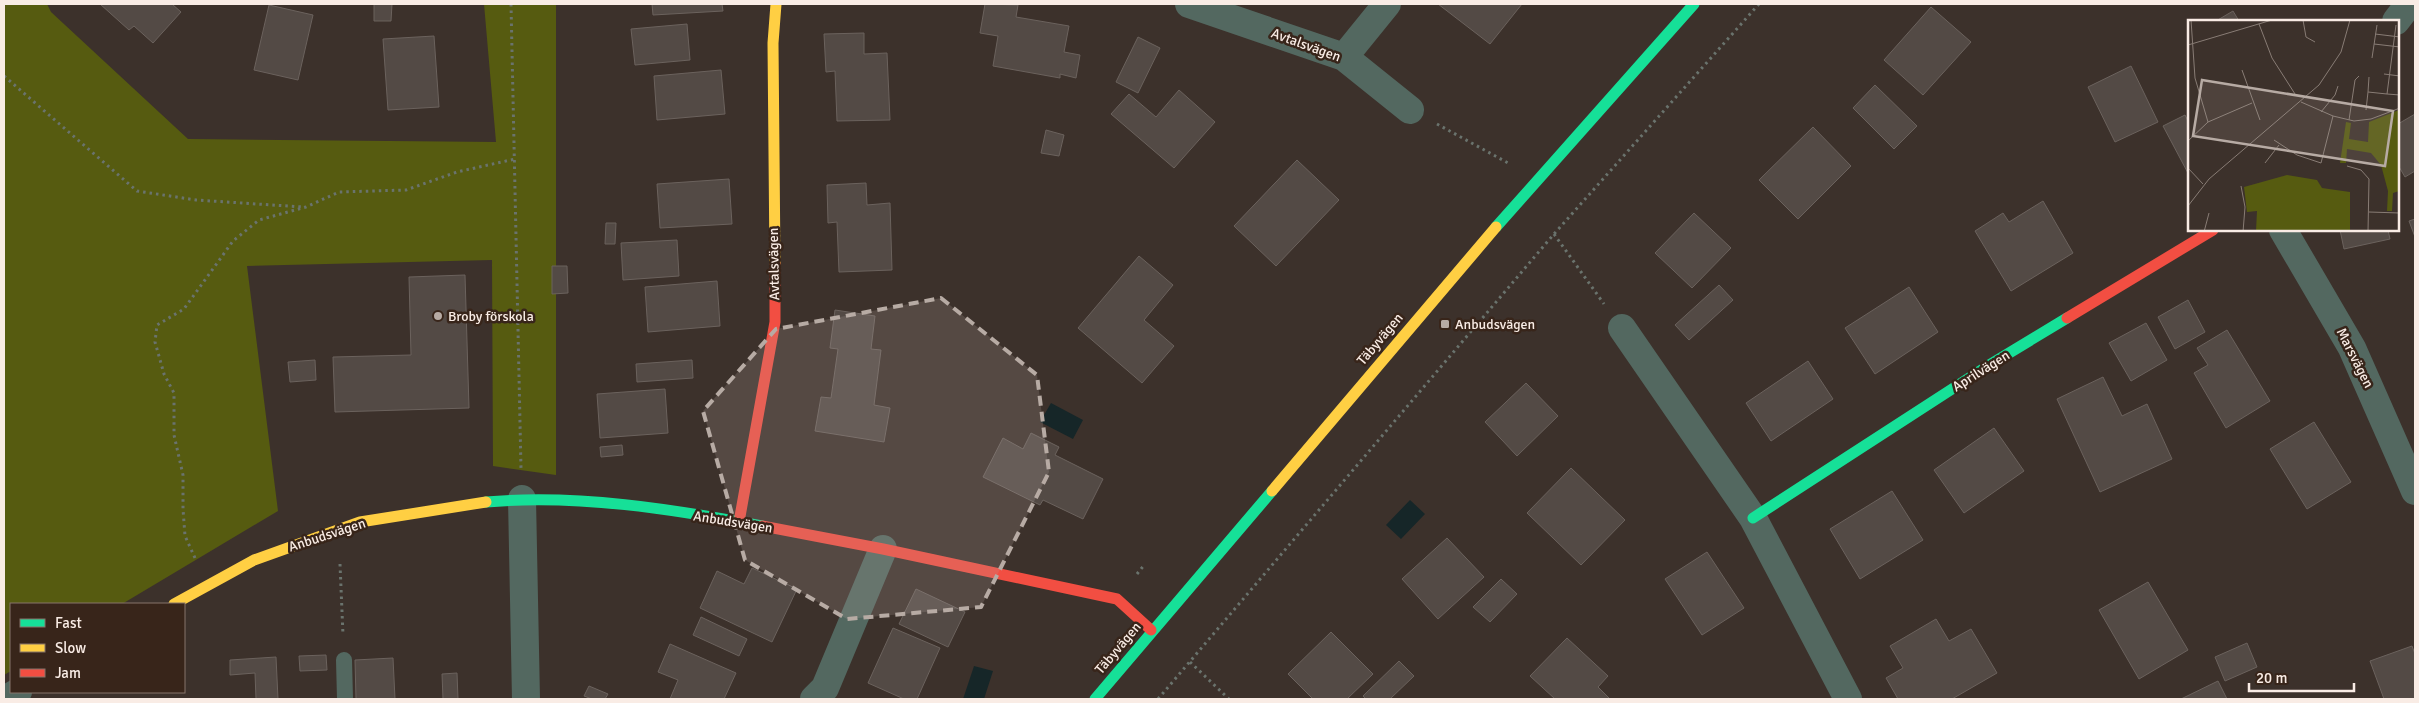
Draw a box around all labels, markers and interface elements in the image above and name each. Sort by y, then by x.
inset map [2188,20,2399,231]
street label: Avtalsvägen [1269,25,1343,65]
street label: Avtalsvägen [765,228,783,300]
place label: Broby förskola [448,308,534,325]
street label: Täbyvägen [1353,309,1407,369]
marker: Broby förskola [432,310,444,322]
place label: Anbudsvägen [1455,316,1535,333]
marker: Anbudsvägen [1439,318,1451,330]
street label: Marsvägen [2333,325,2377,391]
street label: Aprilvägen [1949,347,2013,395]
street label: Anbudsvägen [692,507,774,537]
street label: Anbudsvägen [286,515,368,555]
legend [10,603,185,693]
text: Fast [55,614,82,632]
street label: Täbyvägen [1091,618,1145,678]
text: Slow [55,639,86,657]
scale bar [2249,660,2354,692]
text: Jam [55,664,81,682]
text: 20 m [2256,669,2287,687]

